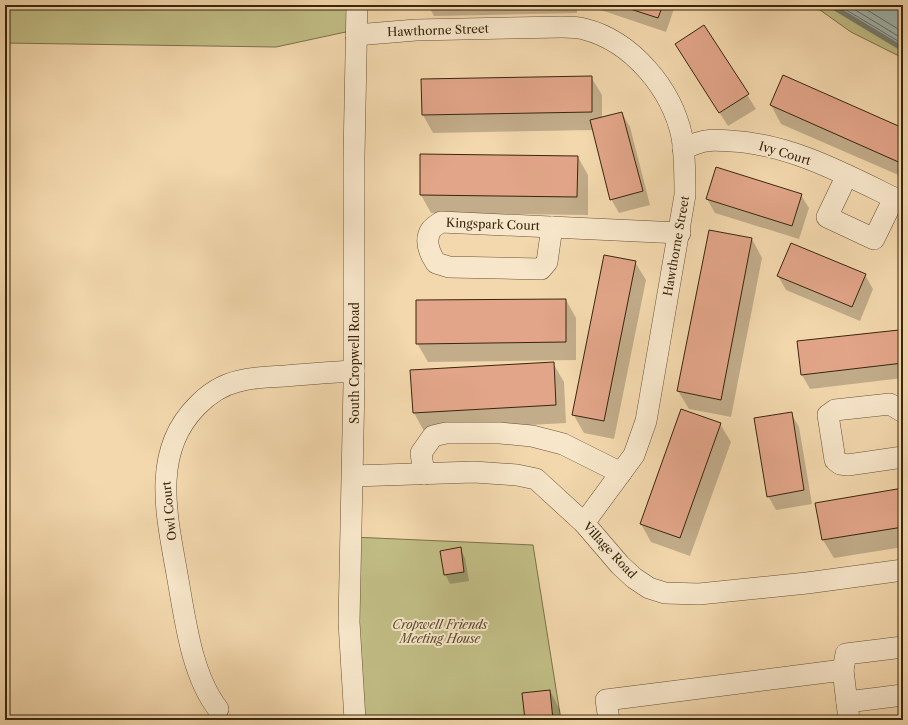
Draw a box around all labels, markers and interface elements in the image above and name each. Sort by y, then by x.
street label: Hawthorne Street [387,21,490,39]
street label: Ivy Court [757,138,813,168]
street label: Hawthorne Street [660,194,692,297]
street label: Kingspark Court [446,215,541,233]
street label: South Cropwell Road [347,301,362,424]
street label: Owl Court [158,480,180,542]
street label: Village Road [579,518,640,582]
park label: Cropwell Friends Meeting House [392,617,488,646]

